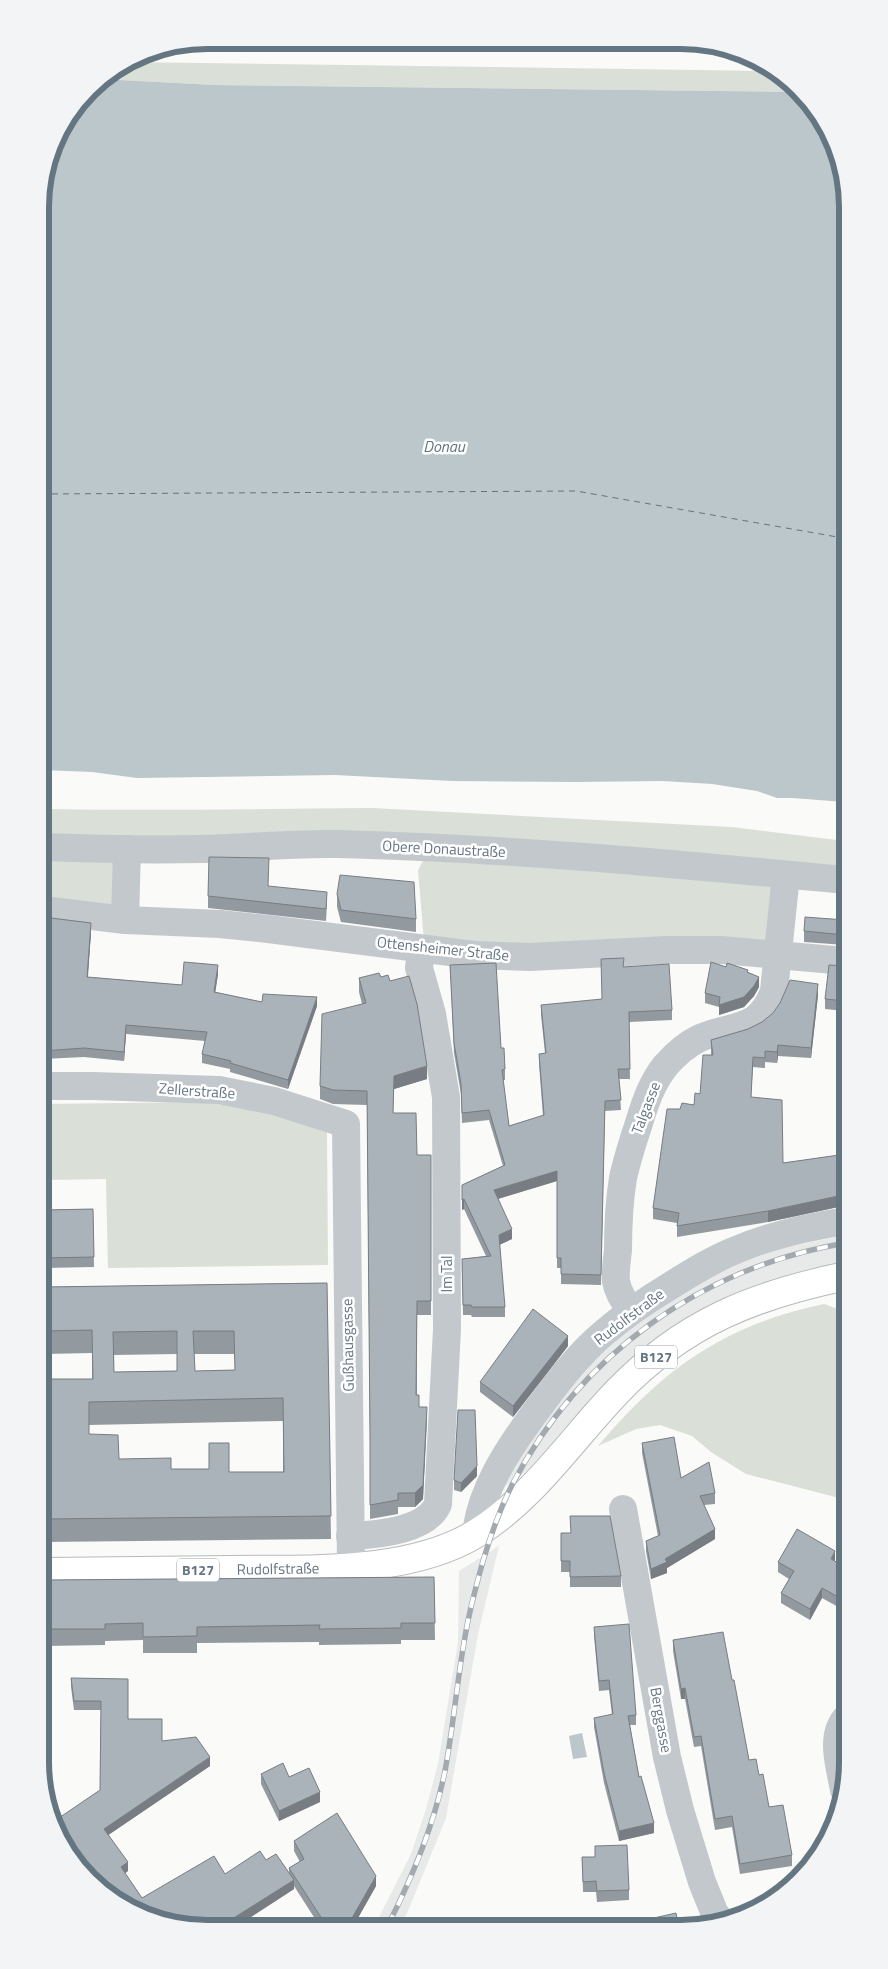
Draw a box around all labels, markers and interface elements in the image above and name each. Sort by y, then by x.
water label: Donau [423,434,466,458]
street label: Obere Donaustraße [382,834,506,863]
street label: Ottensheimer Straße [376,930,510,967]
street label: Zellerstraße [158,1076,236,1105]
street label: Talgasse [625,1078,666,1137]
street label: Im Tal [435,1255,458,1293]
street label: Rudolfstraße [589,1283,669,1351]
street label: Gußhausgasse [335,1298,360,1392]
road number: B127 [635,1345,677,1368]
street label: Rudolfstraße [237,1556,319,1581]
road number: B127 [177,1558,219,1582]
street label: Berggasse [644,1685,679,1755]

